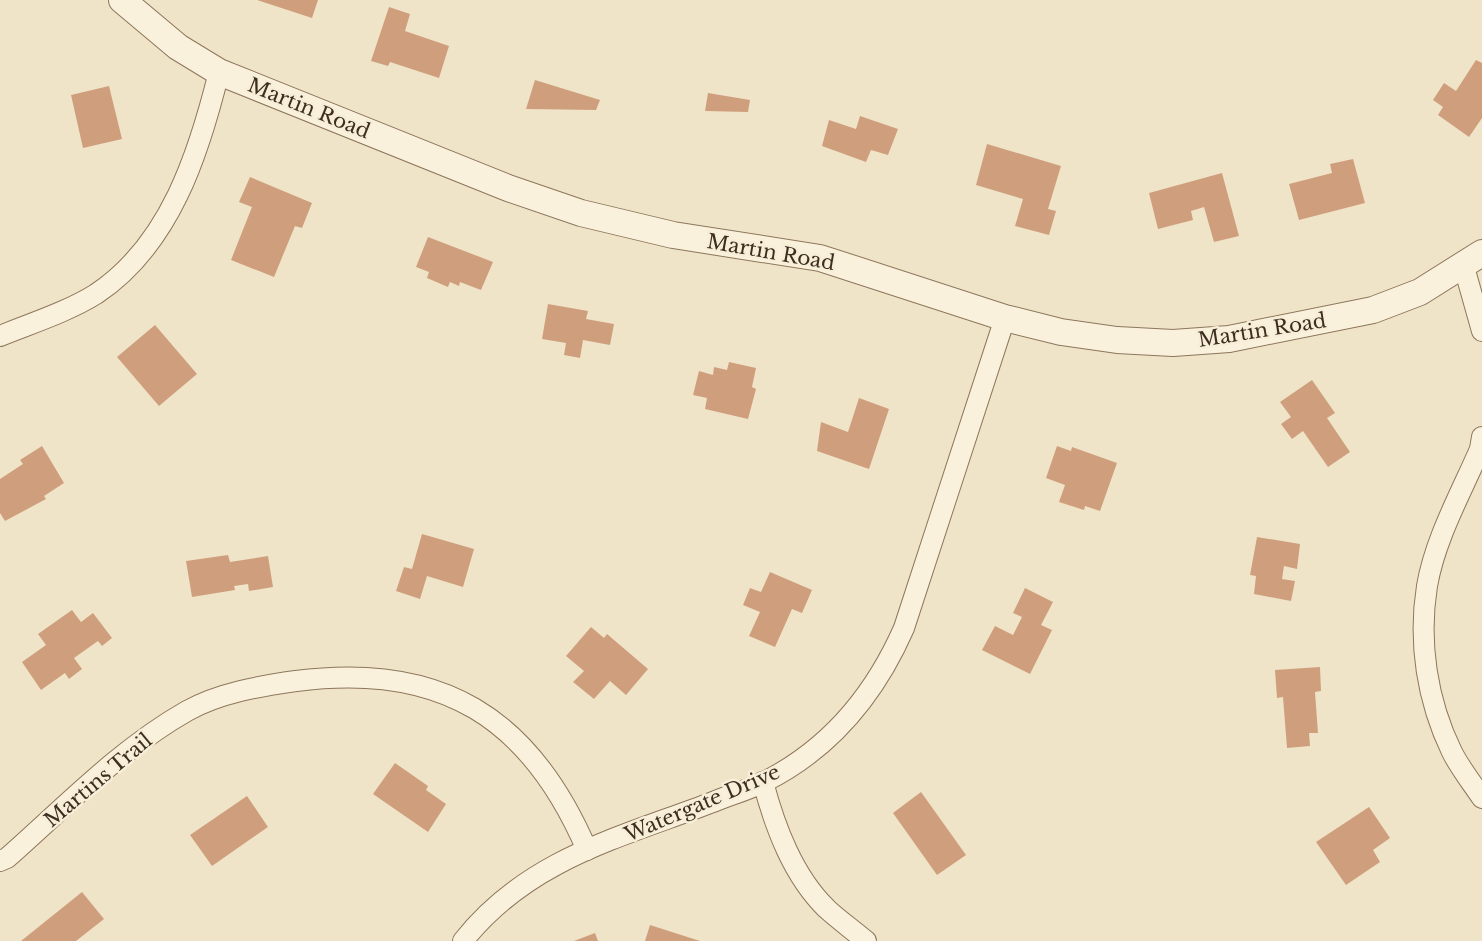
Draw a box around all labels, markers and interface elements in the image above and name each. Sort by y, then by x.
street label: Martin Road [244,73,374,143]
street label: Martin Road [705,229,837,275]
street label: Martin Road [1196,308,1328,352]
street label: Martins Trail [39,728,157,832]
street label: Watergate Drive [620,759,783,847]

